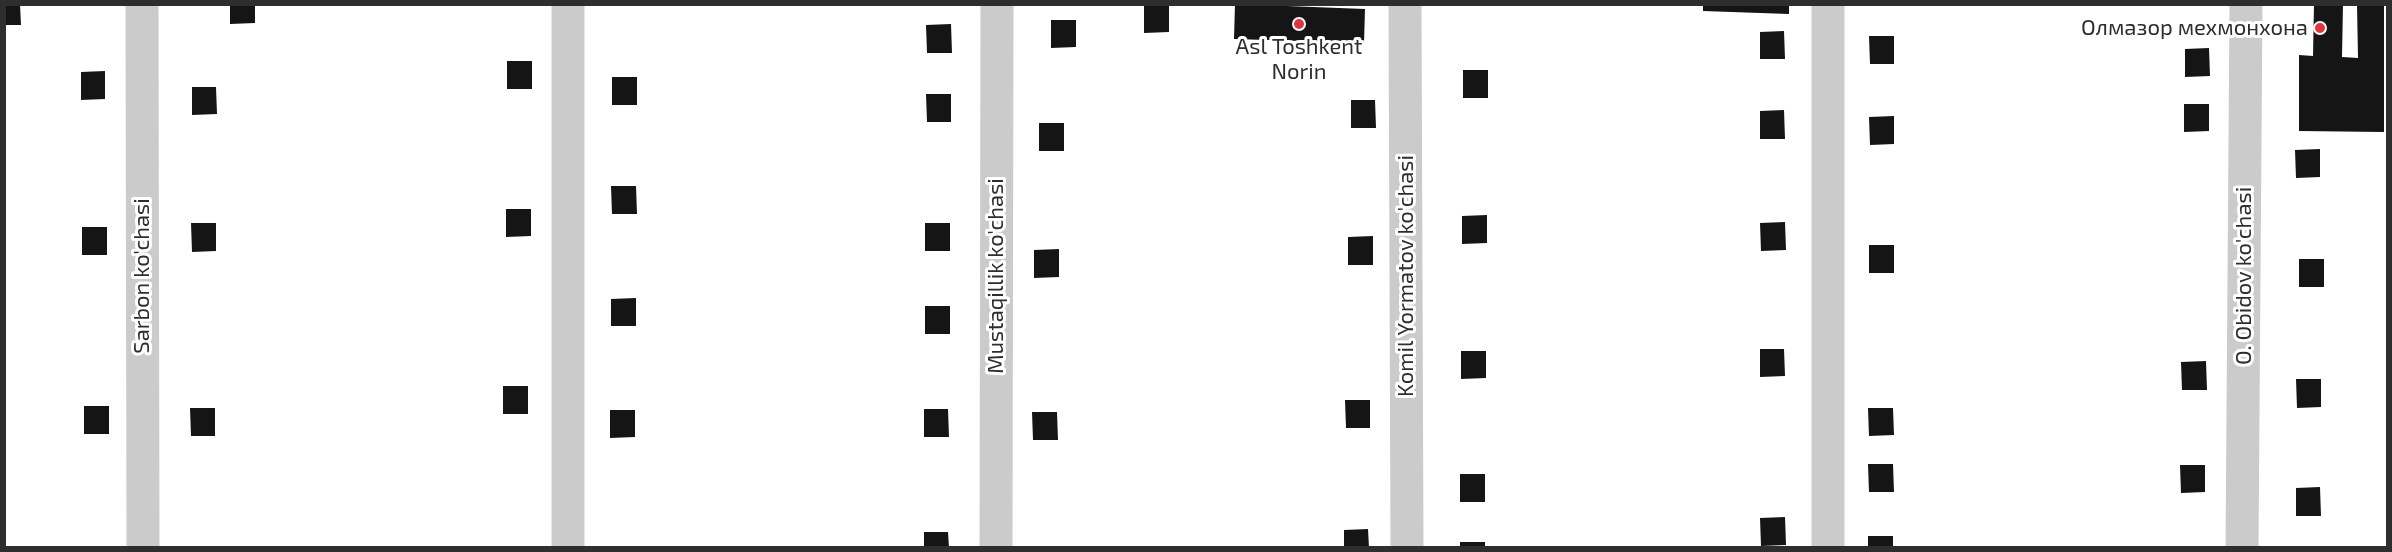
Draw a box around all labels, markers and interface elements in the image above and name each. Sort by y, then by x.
place label: Олмазор мехмонхона [2081,15,2308,41]
marker: Asl Toshkent Norin [1292,17,1306,31]
marker: Олмазор мехмонхона [2313,21,2327,35]
place label: Asl Toshkent Norin [1236,34,1362,86]
street label: Komil Yormatov ko'chasi [1393,155,1419,397]
street label: Mustaqillik ko'chasi [983,178,1009,374]
street label: O. Obidov ko'chasi [2231,187,2257,365]
street label: Sarbon ko'chasi [129,198,155,354]

